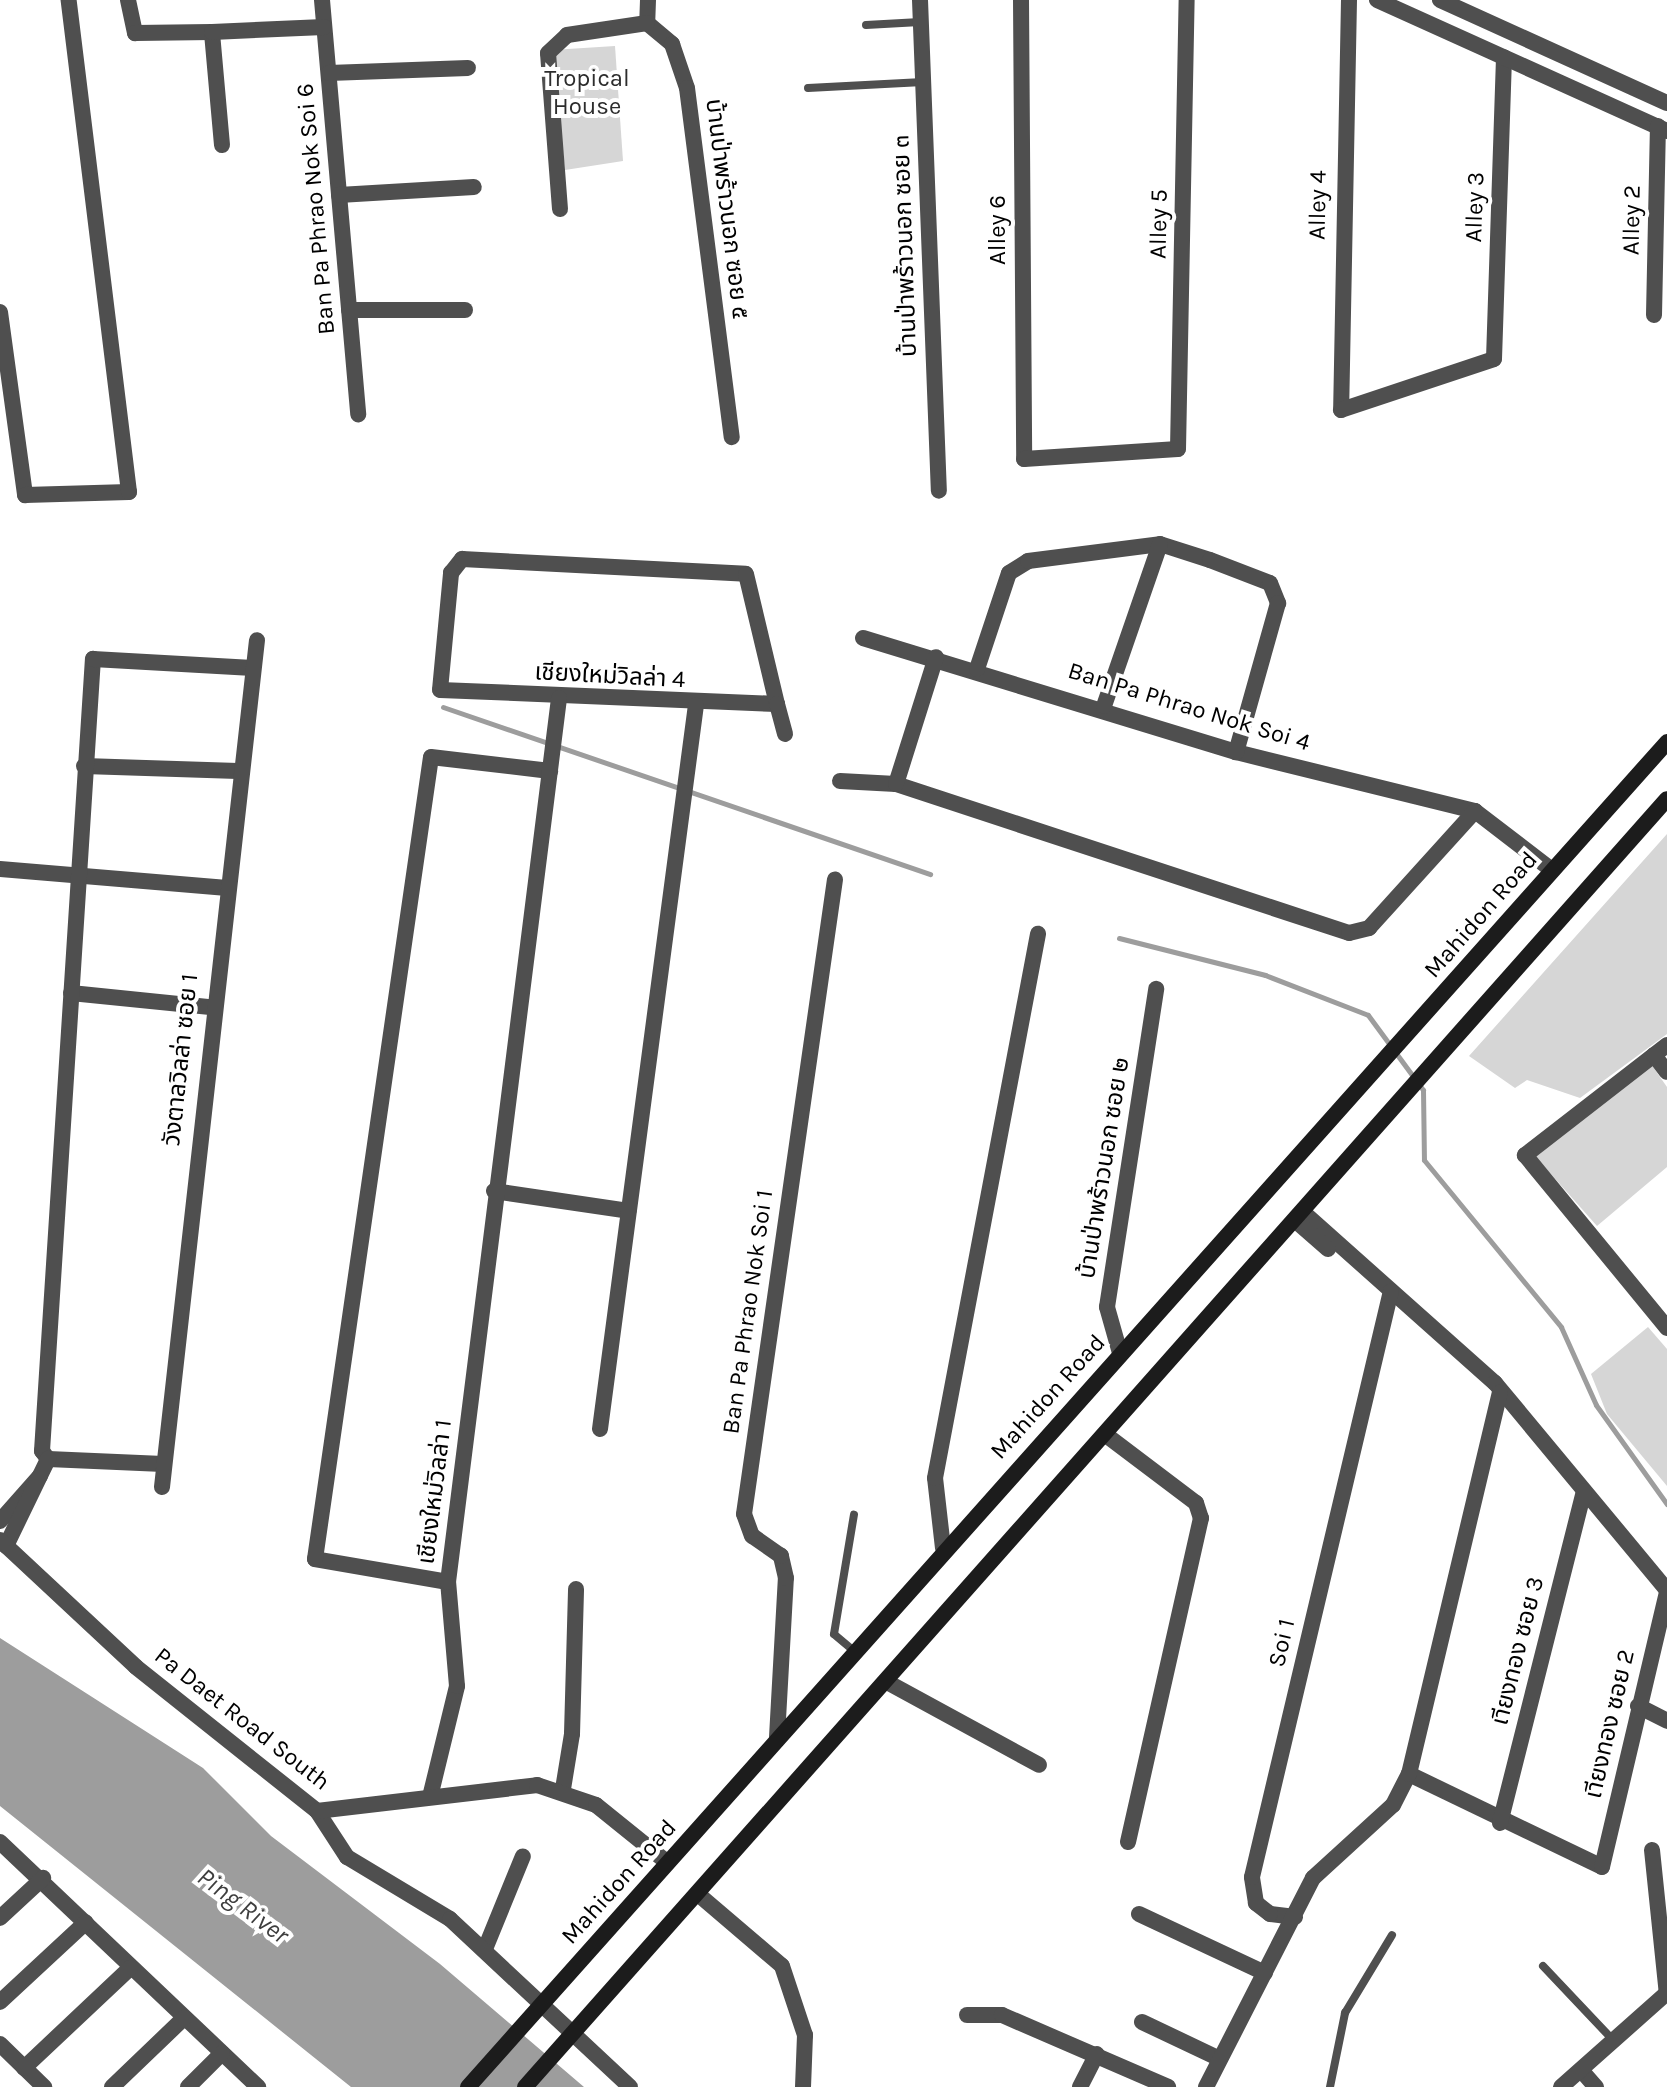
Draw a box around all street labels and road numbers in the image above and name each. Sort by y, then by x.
street label: Ban Pa Phrao Nok Soi 6 [291,82,341,336]
street label: บ้านป่าพร้าวนอก ซอย ๕ [699,97,755,321]
street label: บ้านป่าพร้าวนอก ซอย ๓ [887,134,923,358]
street label: Alley 4 [1303,170,1333,240]
street label: Alley 3 [1459,171,1491,243]
street label: Alley 2 [1617,185,1647,255]
street label: Alley 5 [1144,189,1174,259]
street label: Alley 6 [984,195,1012,265]
street label: Ban Pa Phrao Nok Soi 4 [1064,656,1314,758]
street label: เชียงใหม่วิลล่า 4 [534,658,686,694]
street label: Mahidon Road [1418,846,1544,984]
street label: วังตาลวิลล่า ซอย 1 [158,972,204,1148]
street label: บ้านป่าพร้าวนอก ซอย ๒ [1072,1055,1136,1281]
street label: Ban Pa Phrao Nok Soi 1 [717,1188,779,1436]
street label: Mahidon Road [984,1329,1112,1465]
street label: เชียงใหม่วิลล่า 1 [412,1418,458,1566]
street label: เาียงทอง ซอย 3 [1486,1574,1550,1728]
street label: Soi 1 [1263,1616,1301,1670]
street label: Pa Daet Road South [148,1641,336,1797]
street label: เาียงทอง ซอย 2 [1579,1647,1641,1801]
street label: Mahidon Road [555,1814,683,1950]

